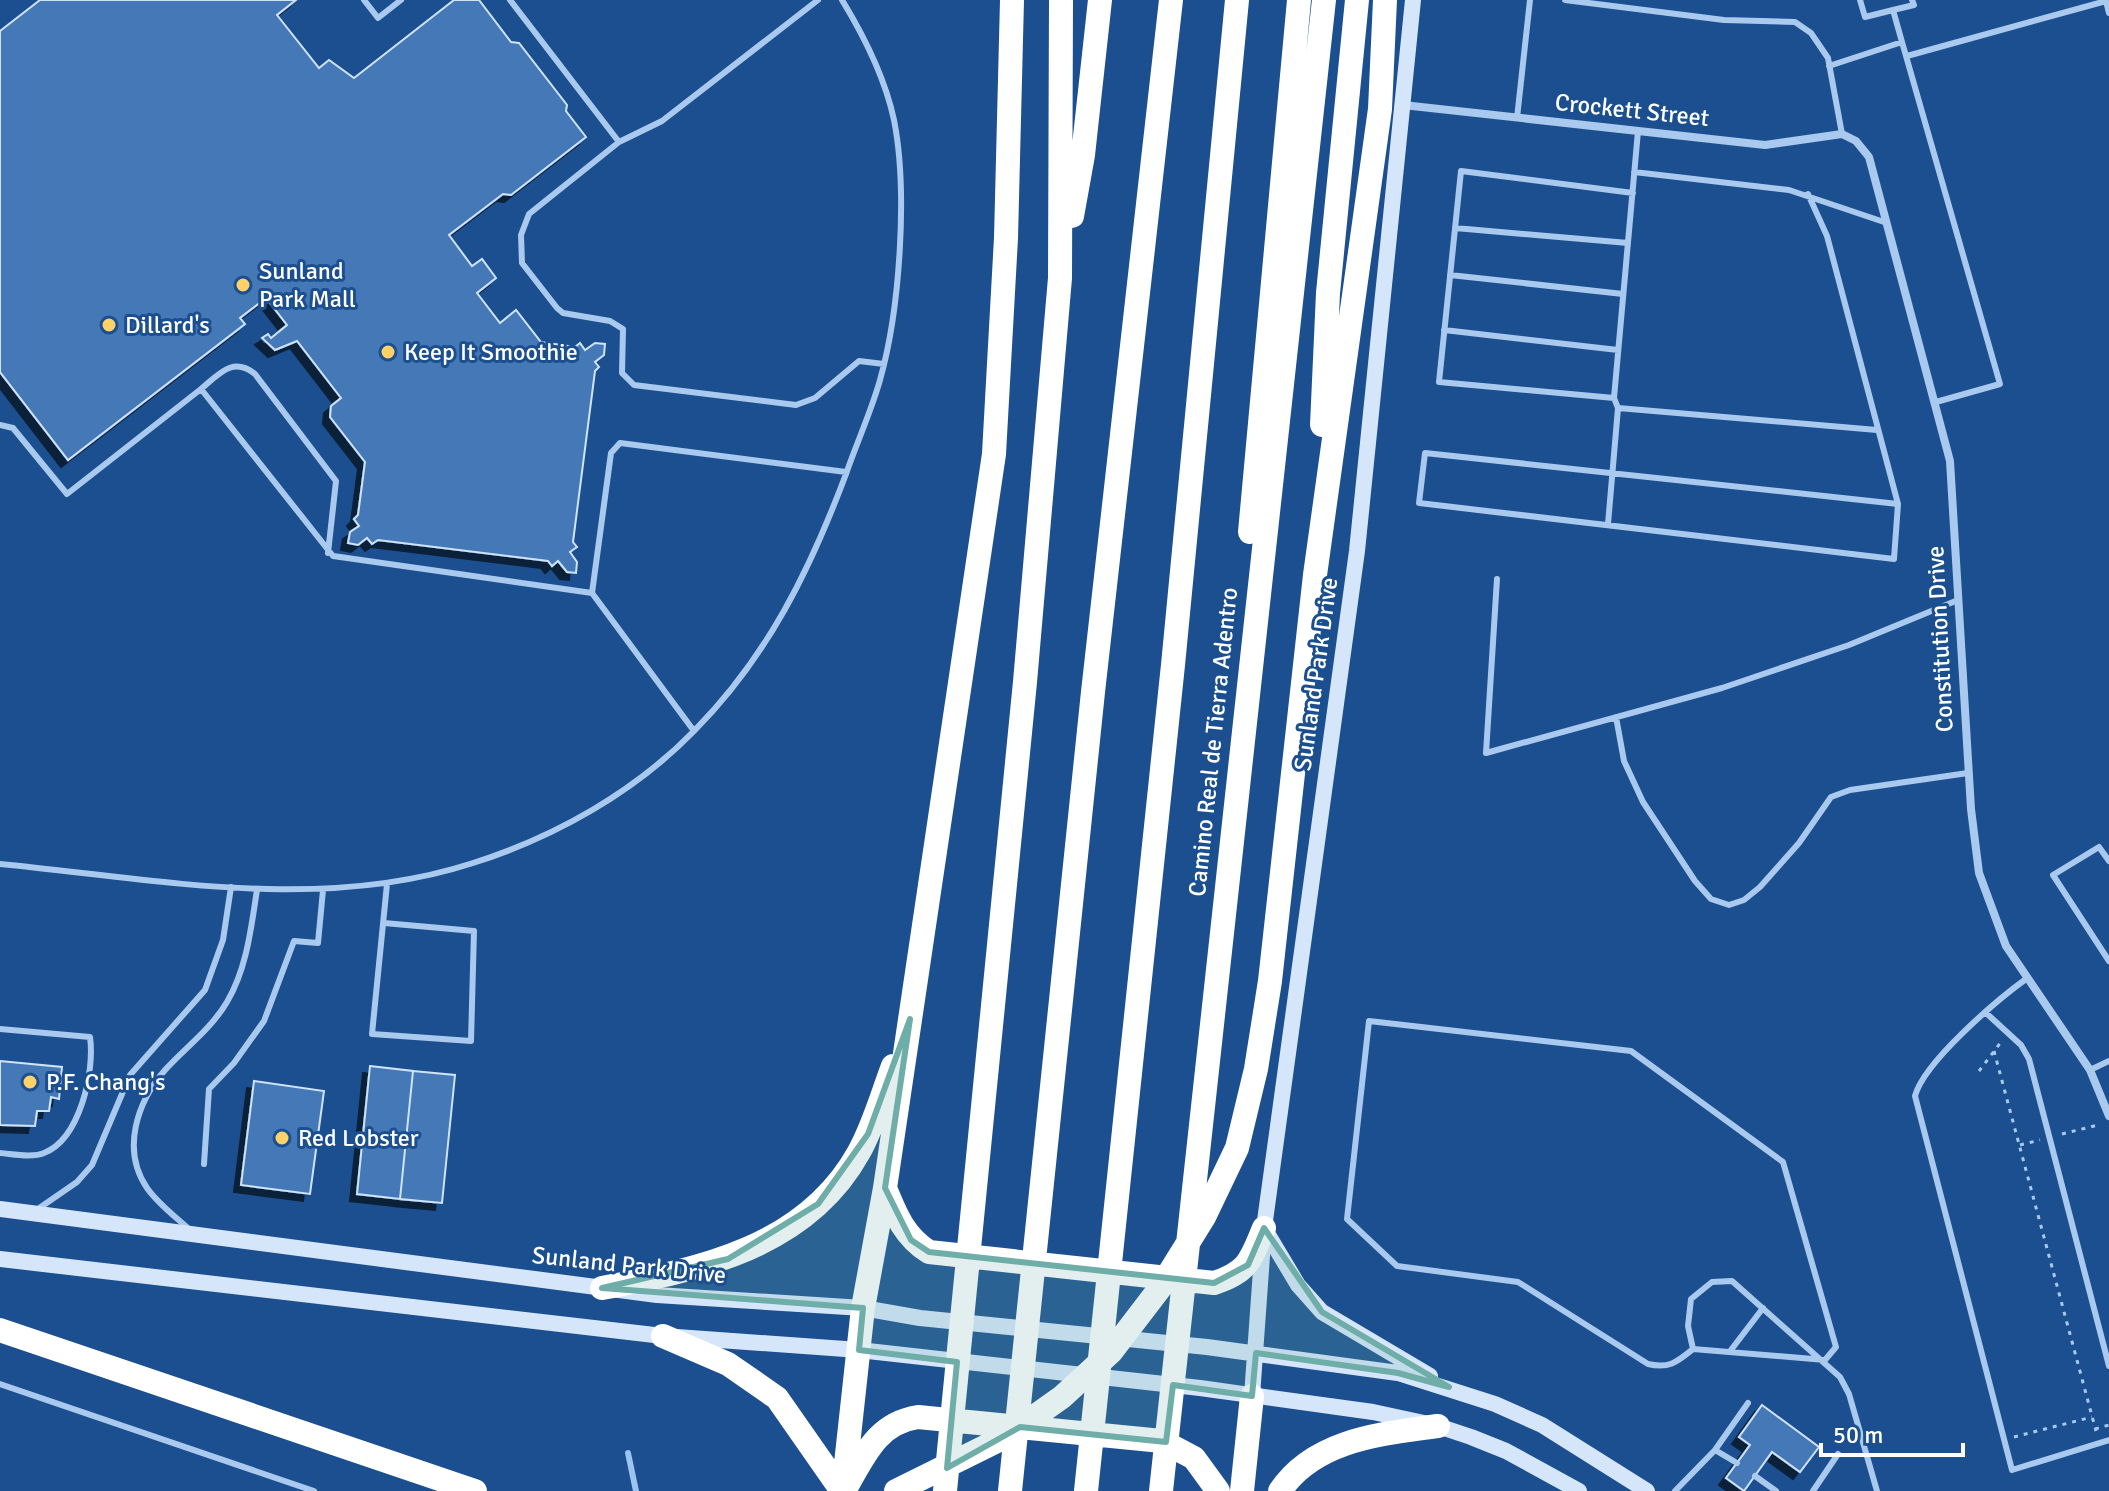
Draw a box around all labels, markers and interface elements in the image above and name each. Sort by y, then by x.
street label: Crockett Street [1553,87,1711,133]
place label: Sunland Park Mall [259,256,356,314]
marker: Sunland Park Mall [234,276,252,294]
place label: Dillard's [125,310,210,340]
marker: Dillard's [100,316,118,334]
place label: Keep It Smoothie [404,337,578,367]
marker: Keep It Smoothie [379,343,397,361]
street label: Constitution Drive [1920,545,1960,733]
street label: Sunland Park Drive [1288,575,1344,773]
street label: Camino Real de Tierra Adentro [1182,586,1244,898]
place label: P.F. Chang's [46,1067,165,1097]
marker: P.F. Chang's [21,1073,39,1091]
place label: Red Lobster [298,1123,419,1153]
marker: Red Lobster [273,1129,291,1147]
street label: Sunland Park Drive [530,1240,728,1290]
scale bar [1821,1407,1963,1457]
text: 50 m [1833,1420,1883,1450]

